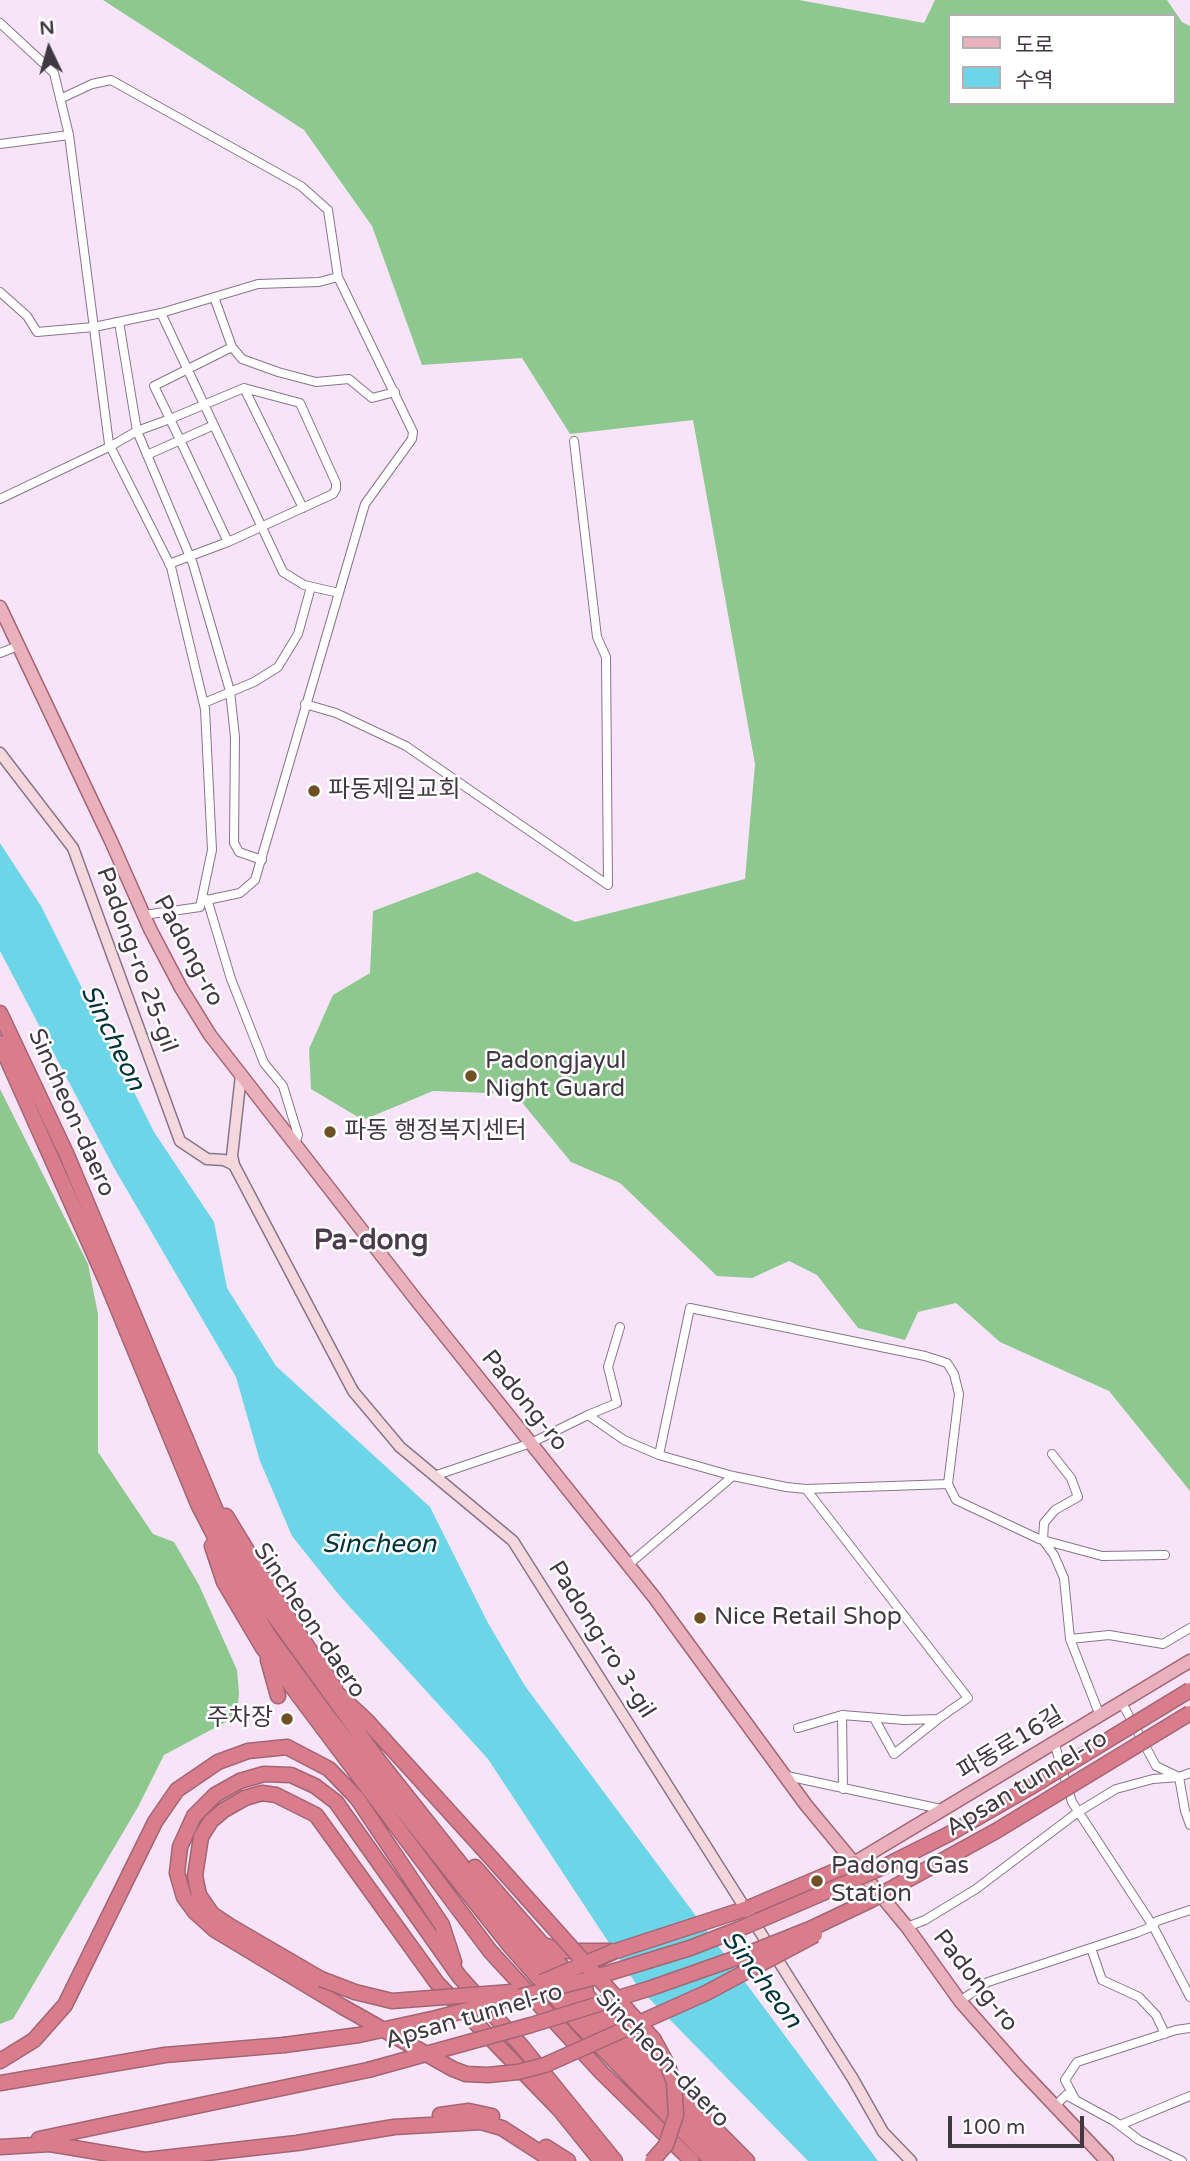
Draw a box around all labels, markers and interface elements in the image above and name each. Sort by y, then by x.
north arrow [14,14,84,84]
legend [948,14,1176,105]
text: N [39,16,56,40]
text: 도로 [1015,33,1054,58]
text: 수역 [1015,68,1054,93]
place label: 파동제일교회 [328,777,460,805]
marker: 파동제일교회 [306,783,322,799]
street label: Padong-ro 25-gil [89,863,183,1057]
street label: Padong-ro [147,891,229,1011]
water label: Sincheon [73,980,151,1096]
street label: Sincheon-daero [21,1025,121,1201]
place label: Padongjayul Night Guard [485,1048,626,1104]
marker: Padongjayul Night Guard [463,1068,479,1084]
place label: 파동 행정복지센터 [344,1118,527,1146]
marker: 파동 행정복지센터 [322,1124,338,1140]
district label: Pa-dong [314,1225,428,1259]
street label: Padong-ro [475,1345,573,1457]
water label: Sincheon [322,1529,436,1561]
street label: Sincheon-daero [247,1538,371,1704]
street label: Padong-ro 3-gil [541,1556,661,1724]
place label: Nice Retail Shop [714,1604,902,1632]
marker: Nice Retail Shop [692,1610,708,1626]
street label: 파동로16길 [953,1701,1069,1787]
place label: 주차장 [207,1705,273,1733]
marker: 주차장 [279,1711,295,1727]
street label: Apsan tunnel-ro [941,1724,1113,1844]
place label: Padong Gas Station [831,1853,969,1909]
marker: Padong Gas Station [809,1873,825,1889]
street label: Padong-ro [926,1924,1024,2038]
water label: Sincheon [714,1925,808,2035]
street label: Apsan tunnel-ro [382,1978,566,2056]
street label: Sincheon-daero [589,1984,735,2134]
scale bar [952,2102,1088,2146]
text: 100 m [961,2115,1025,2140]

